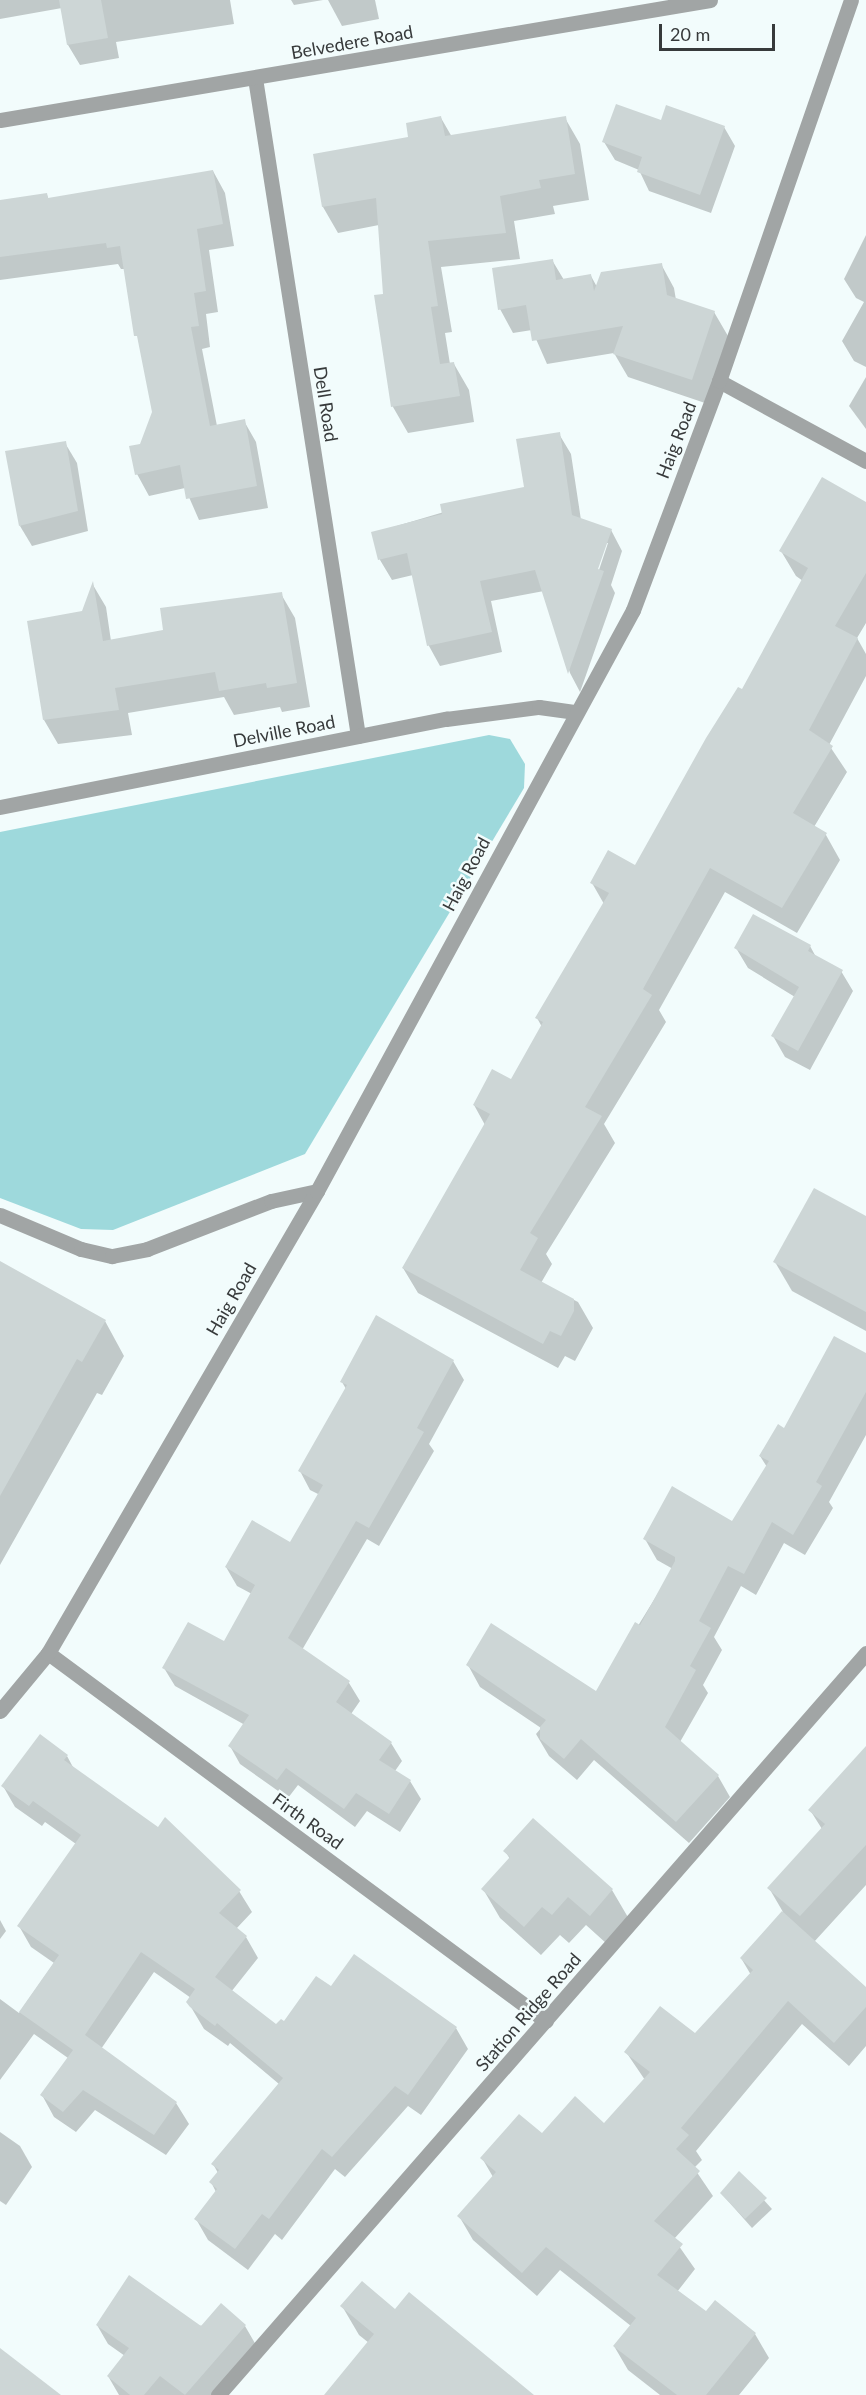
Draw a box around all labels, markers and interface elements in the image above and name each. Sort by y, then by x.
scale bar [662,12,778,50]
street label: Belvedere Road [289,21,415,63]
text: 20 m [670,23,710,45]
street label: Dell Road [309,365,343,443]
street label: Haig Road [651,398,701,482]
street label: Delville Road [231,711,337,751]
street label: Haig Road [438,833,494,915]
street label: Haig Road [201,1259,261,1339]
street label: Firth Road [268,1788,348,1854]
street label: Station Ridge Road [471,1949,585,2075]

